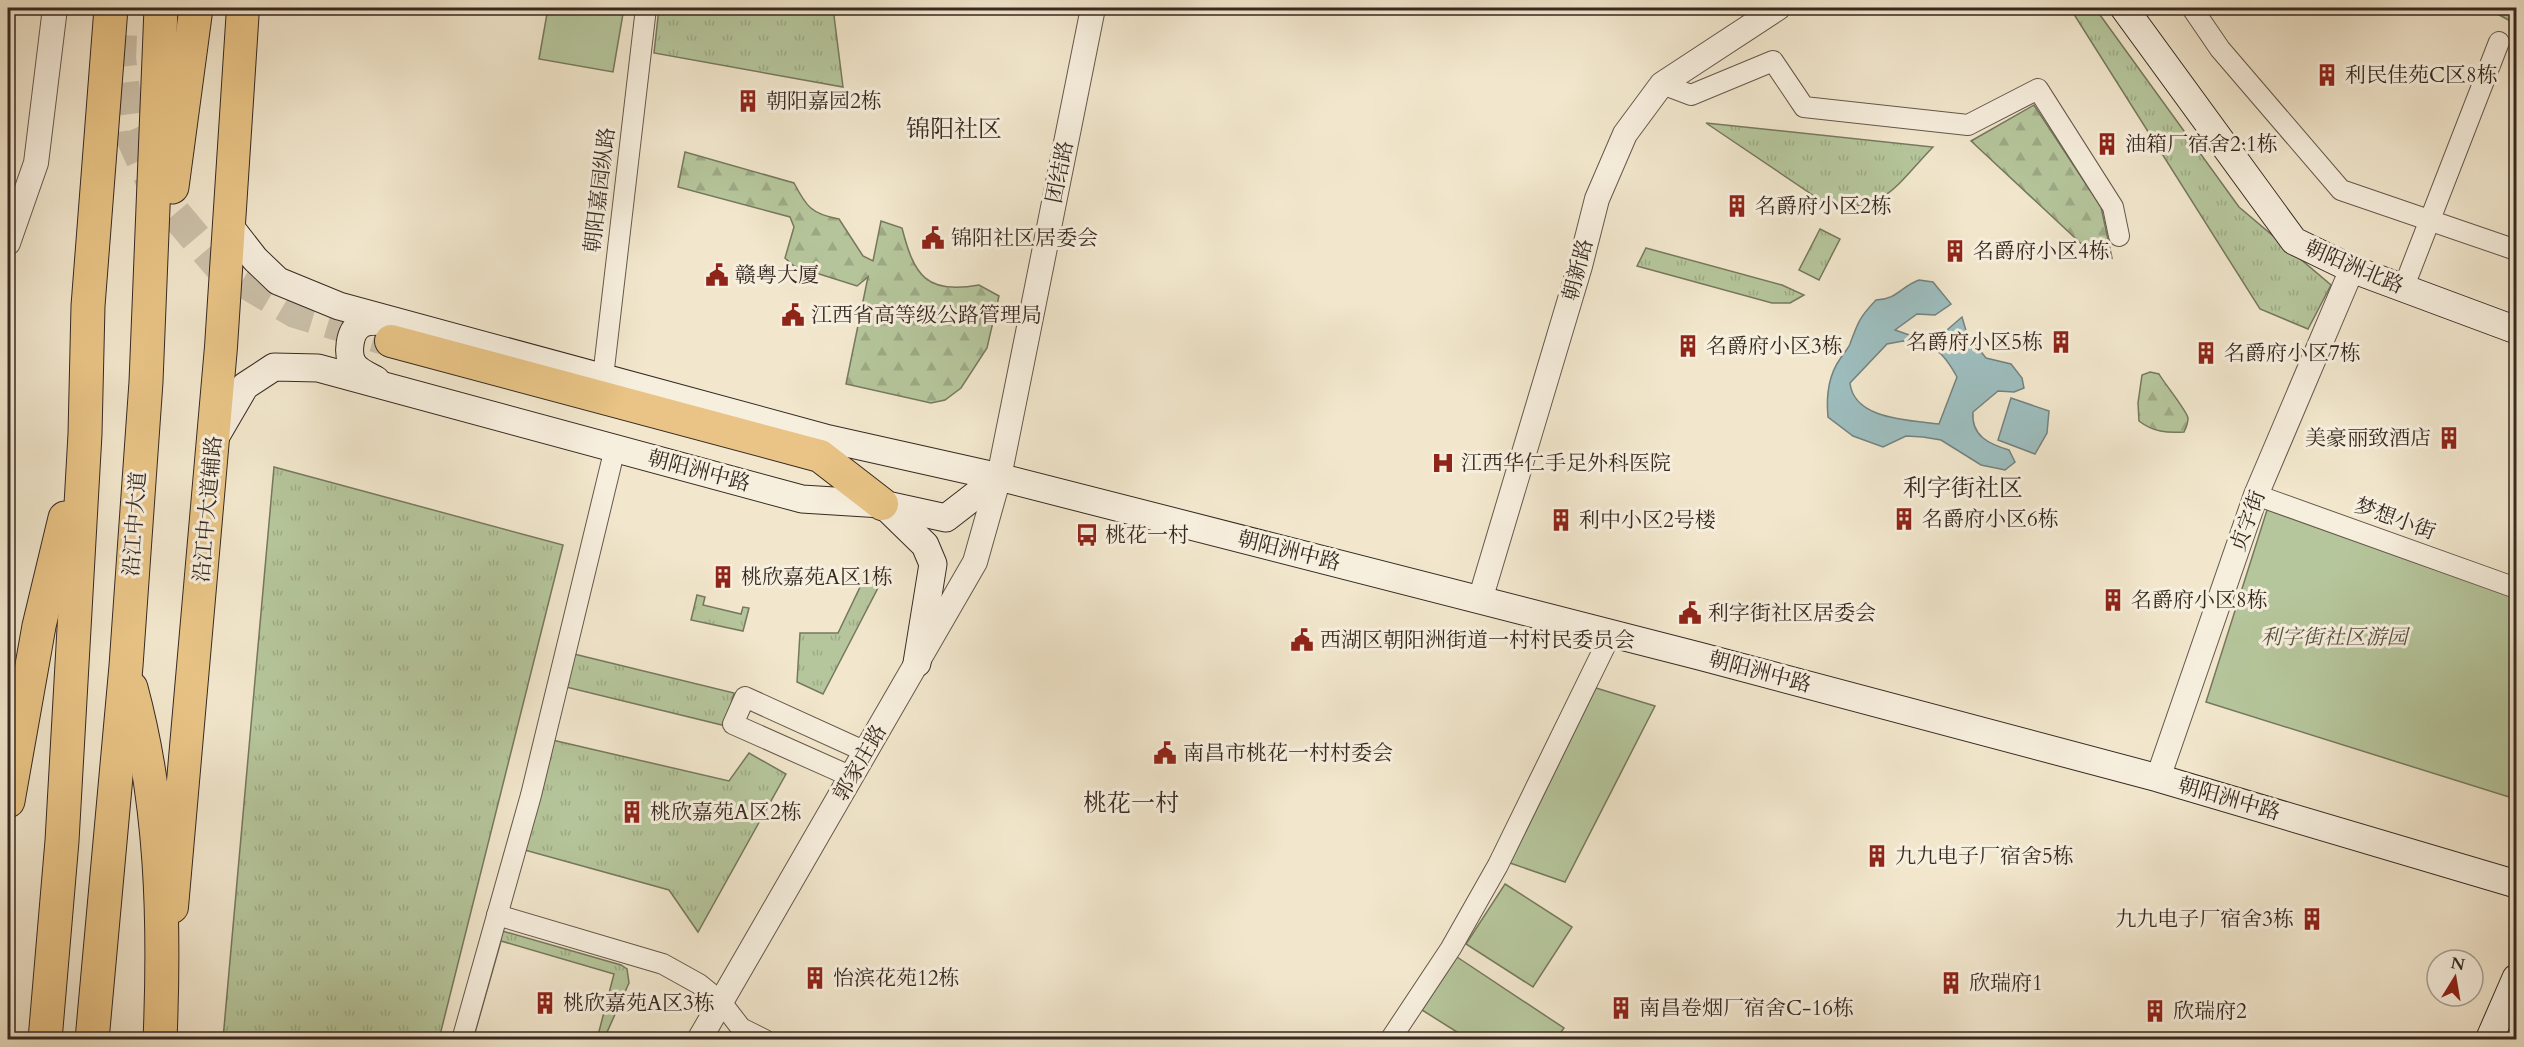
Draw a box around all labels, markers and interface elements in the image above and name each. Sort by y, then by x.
place label: 利民佳苑C区8栋 [2345,61,2498,90]
building icon: 利民佳苑C区8栋 [2314,62,2340,88]
place label: 朝阳嘉园2栋 [766,87,882,116]
building icon: 朝阳嘉园2栋 [735,88,761,114]
district label: 锦阳社区 [906,113,1002,146]
street label: 朝阳嘉园纵路 [578,126,622,254]
place label: 油箱厂宿舍2·1栋 [2125,130,2278,159]
building icon: 油箱厂宿舍2·1栋 [2094,131,2120,157]
street label: 团结路 [1040,138,1080,206]
place label: 名爵府小区2栋 [1755,192,1892,221]
building icon: 名爵府小区2栋 [1724,193,1750,219]
place label: 锦阳社区居委会 [951,224,1098,253]
public building icon: 锦阳社区居委会 [920,225,946,251]
street label: 朝阳洲北路 [2300,233,2408,301]
street label: 朝新路 [1556,236,1600,304]
place label: 名爵府小区4栋 [1973,237,2110,266]
building icon: 名爵府小区4栋 [1942,238,1968,264]
place label: 赣粤大厦 [735,261,819,290]
public building icon: 赣粤大厦 [704,262,730,288]
place label: 江西省高等级公路管理局 [811,301,1042,330]
public building icon: 江西省高等级公路管理局 [780,302,806,328]
place label: 名爵府小区5栋 [1906,328,2043,357]
building icon: 名爵府小区5栋 [2048,329,2074,355]
place label: 名爵府小区3栋 [1706,332,1843,361]
building icon: 名爵府小区3栋 [1675,333,1701,359]
place label: 名爵府小区7栋 [2224,339,2361,368]
building icon: 名爵府小区7栋 [2193,340,2219,366]
place label: 美豪丽致酒店 [2305,424,2431,453]
building icon: 美豪丽致酒店 [2436,425,2462,451]
street label: 沿江中大道辅路 [187,435,229,583]
street label: 朝阳洲中路 [645,443,753,499]
place label: 江西华仁手足外科医院 [1461,449,1671,478]
hospital icon: 江西华仁手足外科医院 [1430,450,1456,476]
street label: 沿江中大道 [117,471,153,577]
district label: 利字街社区 [1903,472,2023,505]
street label: 贞字街 [2224,486,2272,556]
street label: 梦想小街 [2351,491,2439,547]
place label: 名爵府小区6栋 [1922,505,2059,534]
place label: 利中小区2号楼 [1579,506,1716,535]
building icon: 名爵府小区6栋 [1891,506,1917,532]
building icon: 利中小区2号楼 [1548,507,1574,533]
place label: 桃花一村 [1105,521,1189,550]
bus stop icon: 桃花一村 [1074,522,1100,548]
street label: 朝阳洲中路 [1235,524,1343,578]
place label: 桃欣嘉苑A区1栋 [741,563,893,592]
building icon: 桃欣嘉苑A区1栋 [710,564,736,590]
place label: 名爵府小区8栋 [2131,586,2268,615]
building icon: 名爵府小区8栋 [2100,587,2126,613]
place label: 利字街社区居委会 [1708,599,1876,628]
public building icon: 利字街社区居委会 [1677,600,1703,626]
park label: 利字街社区游园 [2261,623,2410,652]
place label: 西湖区朝阳洲街道一村村民委员会 [1320,626,1635,655]
public building icon: 西湖区朝阳洲街道一村村民委员会 [1289,627,1315,653]
street label: 朝阳洲中路 [1706,644,1814,700]
street label: 郭家庄路 [826,719,894,807]
place label: 南昌市桃花一村村委会 [1183,739,1393,768]
public building icon: 南昌市桃花一村村委会 [1152,740,1178,766]
street label: 朝阳洲中路 [2175,771,2283,827]
district label: 桃花一村 [1083,787,1179,820]
place label: 桃欣嘉苑A区2栋 [650,798,802,827]
building icon: 桃欣嘉苑A区2栋 [619,799,645,825]
place label: 九九电子厂宿舍5栋 [1895,842,2074,871]
building icon: 九九电子厂宿舍5栋 [1864,843,1890,869]
place label: 九九电子厂宿舍3栋 [2115,905,2294,934]
building icon: 九九电子厂宿舍3栋 [2299,906,2325,932]
north arrow [2425,948,2485,1008]
text: N [2449,952,2467,976]
place label: 怡滨花苑12栋 [833,964,960,993]
building icon: 怡滨花苑12栋 [802,965,828,991]
place label: 欣瑞府1 [1969,969,2043,998]
building icon: 欣瑞府1 [1938,970,1964,996]
place label: 桃欣嘉苑A区3栋 [563,989,715,1018]
building icon: 桃欣嘉苑A区3栋 [532,990,558,1016]
place label: 南昌卷烟厂宿舍C-16栋 [1639,994,1854,1023]
building icon: 南昌卷烟厂宿舍C-16栋 [1608,995,1634,1021]
place label: 欣瑞府2 [2173,997,2247,1026]
building icon: 欣瑞府2 [2142,998,2168,1024]

